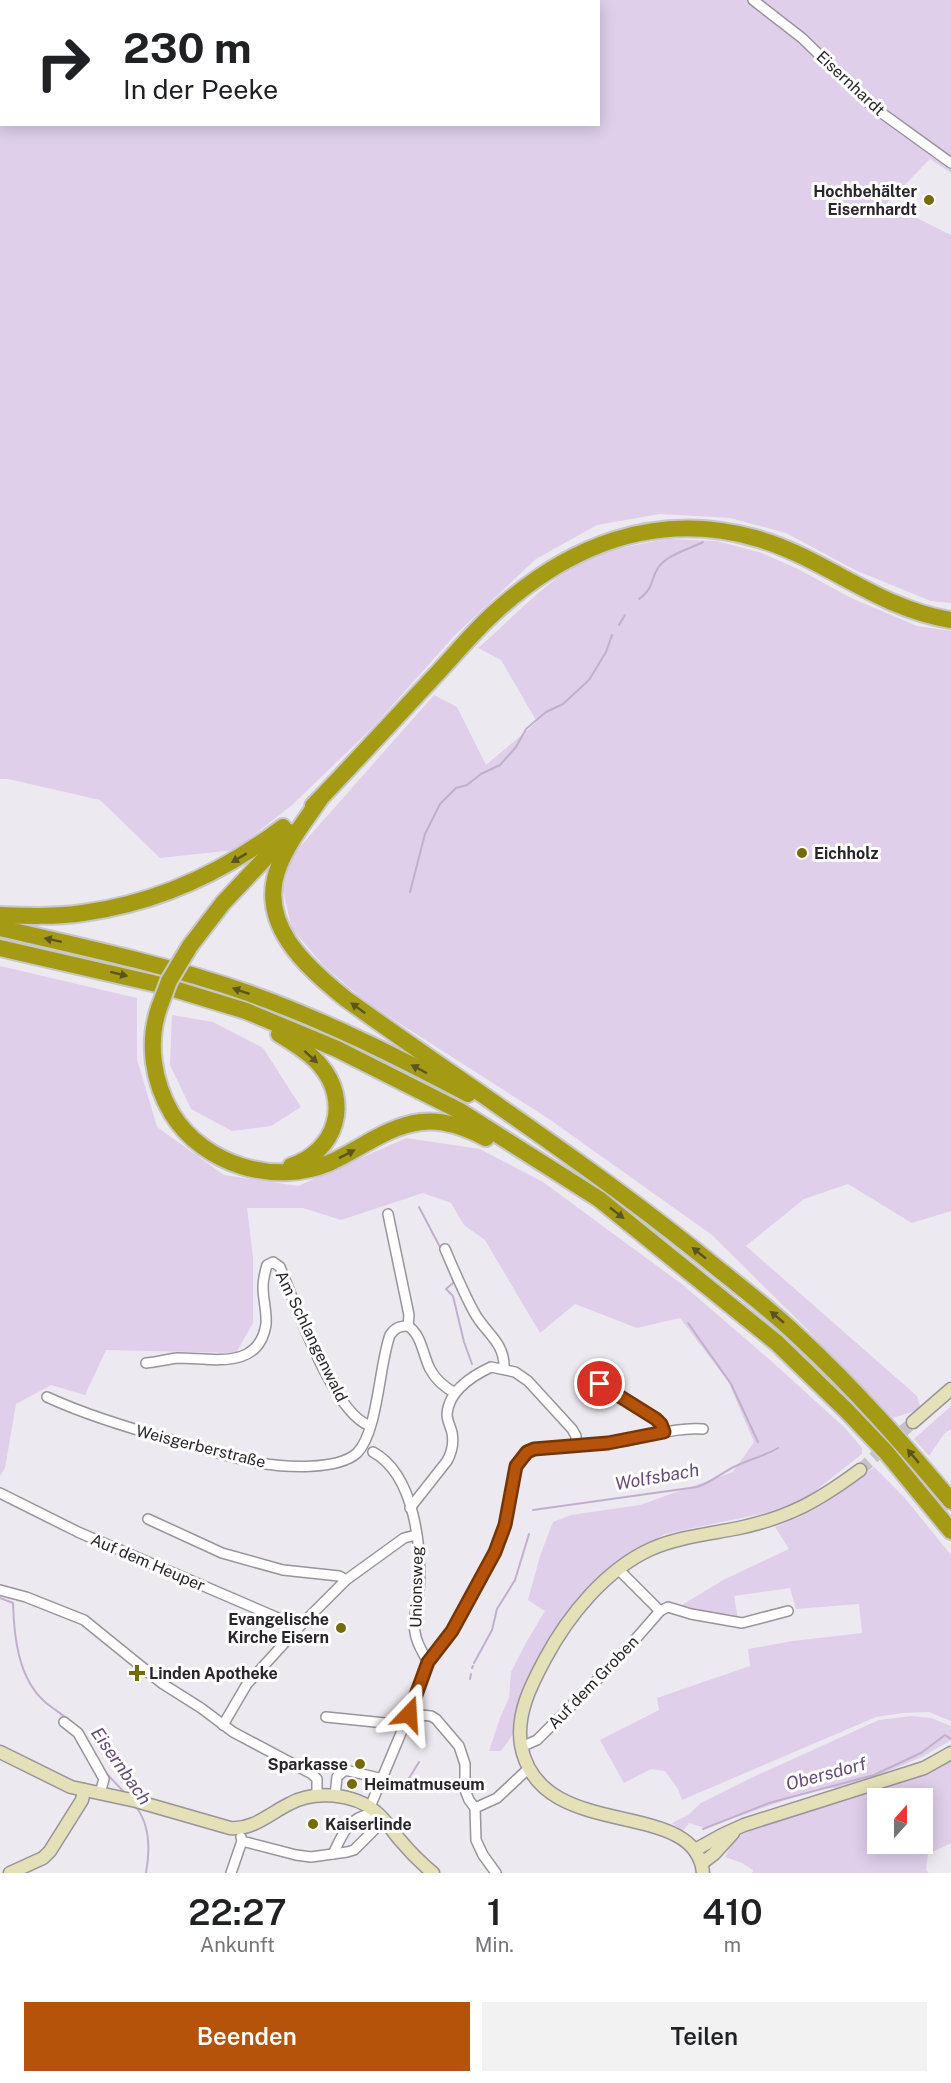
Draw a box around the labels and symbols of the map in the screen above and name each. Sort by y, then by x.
street label: Eisernhardt [813,47,889,120]
place label: Hochbehälter Eisernhardt [813,182,917,219]
marker: Hochbehälter Eisernhardt [922,193,936,207]
place label: Eichholz [814,844,879,863]
marker: Eichholz [795,846,809,860]
one-way arrow [230,853,247,863]
one-way arrow [43,935,62,944]
one-way arrow [109,970,128,980]
one-way arrow [232,985,250,995]
one-way arrow [351,1002,367,1014]
one-way arrow [303,1050,318,1063]
one-way arrow [411,1064,428,1074]
one-way arrow [339,1149,356,1159]
one-way arrow [609,1207,624,1219]
one-way arrow [691,1246,707,1259]
street label: Am Schlangenwald [272,1268,352,1405]
one-way arrow [769,1311,785,1324]
pin [574,1358,625,1409]
street label: Weisgerberstraße [134,1421,268,1472]
one-way arrow [907,1448,920,1464]
water label: Wolfsbach [613,1459,701,1494]
street label: Auf dem Heuper [88,1530,208,1595]
street label: Unionsweg [406,1546,427,1628]
place label: Evangelische Kirche Eisern [228,1610,329,1647]
marker: Evangelische Kirche Eisern [334,1621,348,1635]
street label: Auf dem Groben [544,1632,642,1733]
place label: Linden Apotheke [149,1664,278,1683]
marker: Linden Apotheke [130,1666,144,1680]
position arrow [377,1682,441,1746]
water label: Eisernbach [87,1723,156,1809]
water label: Obersdorf [783,1752,869,1794]
place label: Sparkasse [268,1755,348,1774]
marker: Sparkasse [353,1757,367,1771]
place label: Heimatmuseum [364,1775,485,1794]
marker: Heimatmuseum [345,1777,359,1791]
north arrow [867,1788,933,1854]
place label: Kaiserlinde [325,1815,412,1834]
marker: Kaiserlinde [306,1817,320,1831]

